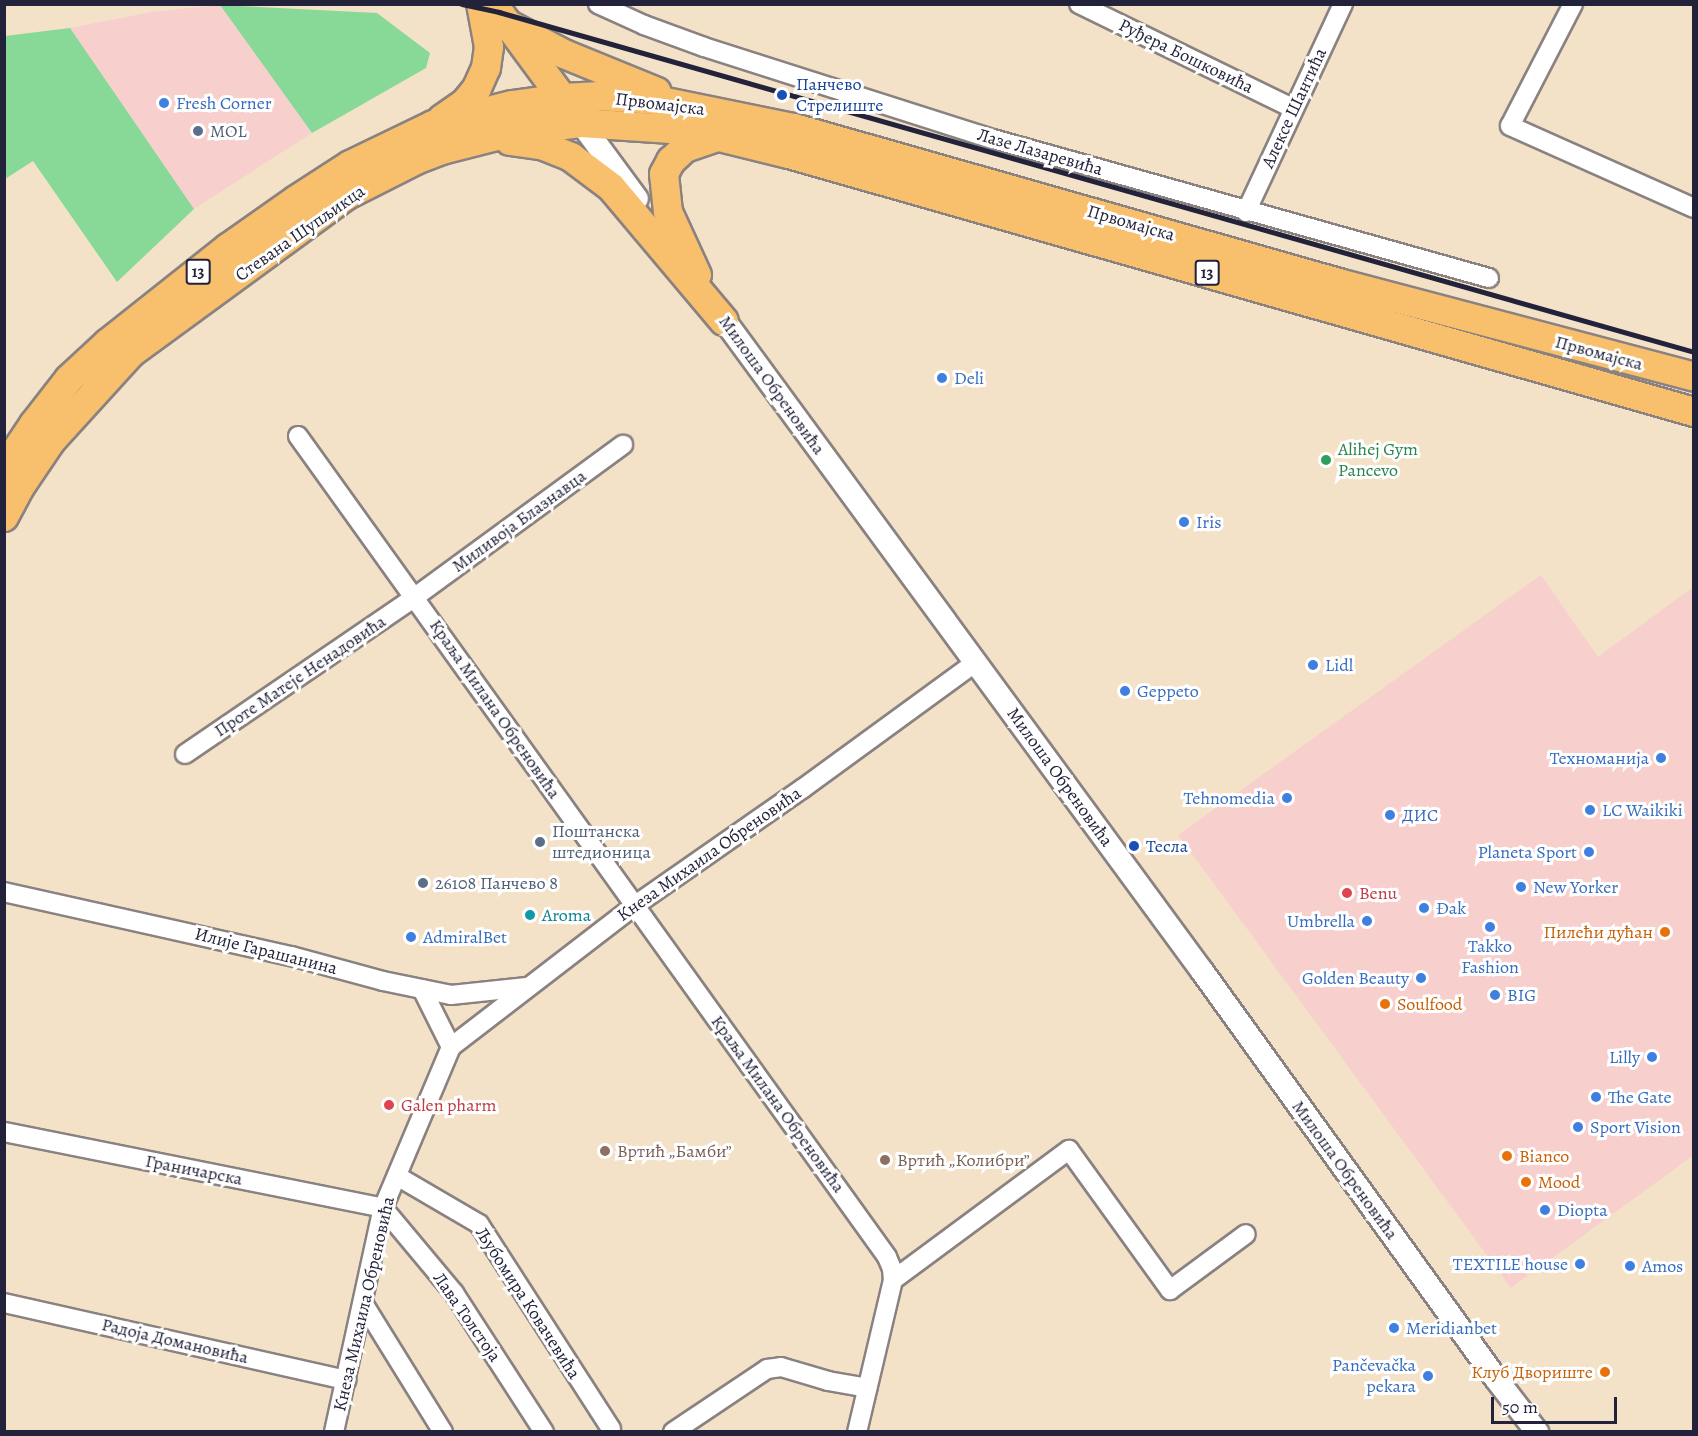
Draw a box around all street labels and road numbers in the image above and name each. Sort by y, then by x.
street label: Руђера Бошковића [1115,14,1257,98]
street label: Алексе Шантића [1257,45,1331,171]
street label: Првомајска [614,88,706,120]
street label: Лазе Лазаревића [975,124,1105,180]
street label: Стевана Шупљикца [231,180,369,286]
street label: Првомајска [1085,200,1177,246]
road number: 13 [184,259,212,285]
road number: 13 [1194,260,1220,286]
street label: Милоша Обреновића [714,311,830,459]
street label: Првомајска [1553,331,1645,375]
street label: Миливоја Блазнавца [448,465,590,577]
street label: Проте Матеје Ненадовића [210,611,390,741]
street label: Краља Милана Обреновића [425,615,565,803]
street label: Милоша Обреновића [1002,703,1118,851]
street label: Кнеза Михаила Обреновића [613,782,805,926]
street label: Илије Гарашанина [193,923,339,979]
street label: Краља Милана Обреновића [706,1011,850,1197]
street label: Милоша Обреновића [1287,1096,1403,1244]
street label: Граничарска [144,1150,244,1190]
street label: Кнеза Михаила Обреновића [329,1195,399,1413]
street label: Љубомира Ковачевића [471,1223,585,1383]
street label: Лава Толстоја [428,1268,506,1366]
street label: Радоја Домановића [100,1314,250,1368]

